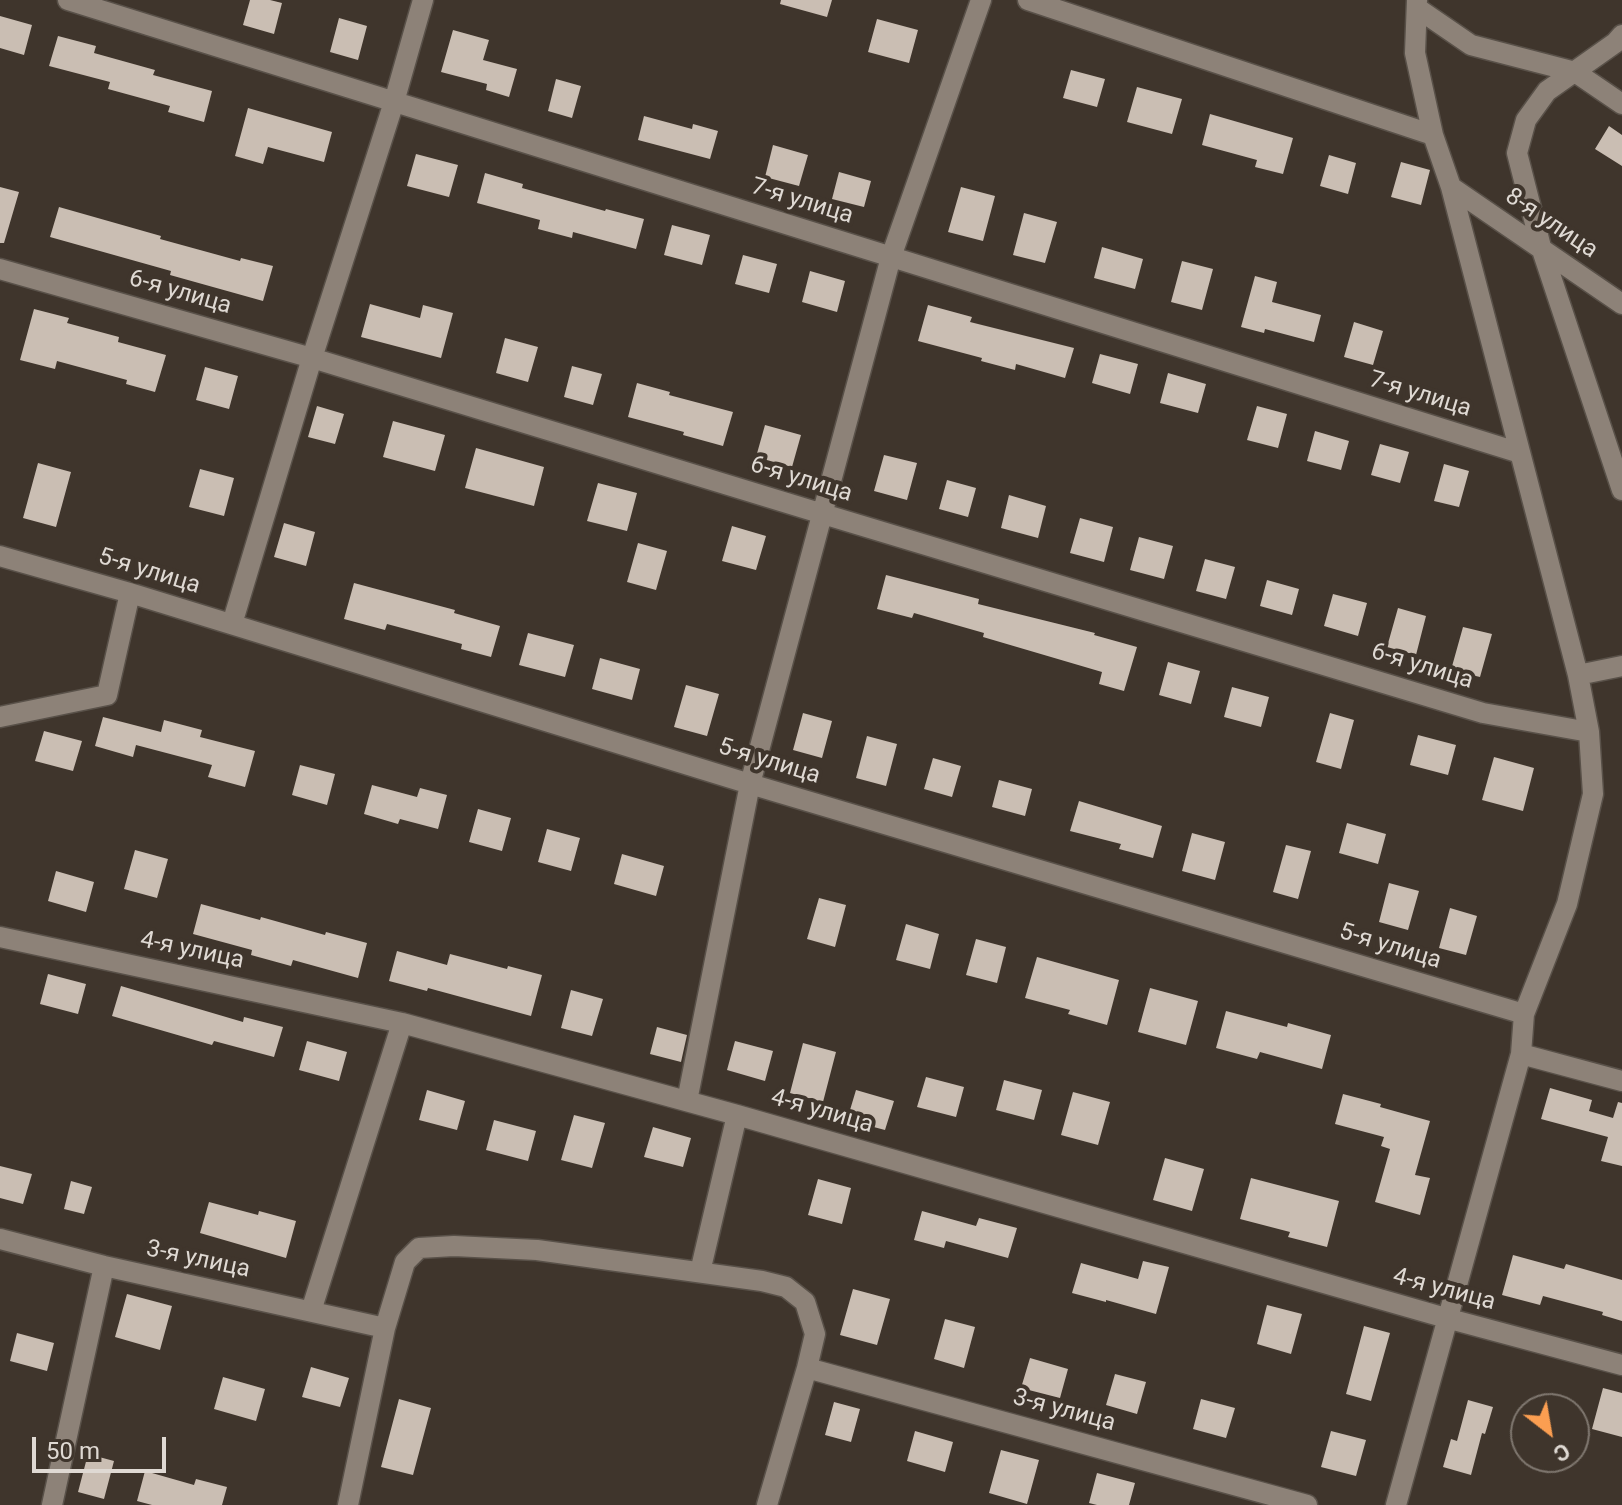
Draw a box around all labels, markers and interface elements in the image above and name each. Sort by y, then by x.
street label: 7-я улица [748,173,856,231]
street label: 8-я улица [1499,183,1603,265]
street label: 6-я улица [126,265,234,321]
street label: 7-я улица [1366,366,1474,424]
street label: 6-я улица [747,451,855,509]
street label: 5-я улица [95,543,203,601]
street label: 6-я улица [1368,638,1476,696]
street label: 5-я улица [715,733,823,791]
street label: 5-я улица [1336,918,1444,976]
street label: 4-я улица [138,926,246,976]
street label: 4-я улица [768,1084,876,1140]
street label: 3-я улица [144,1235,252,1285]
street label: 4-я улица [1389,1262,1499,1318]
street label: 3-я улица [1009,1383,1119,1439]
north arrow [1510,1393,1590,1473]
scale bar [36,1421,170,1471]
text: 50 m [46,1437,100,1465]
text: С [1549,1438,1574,1467]

